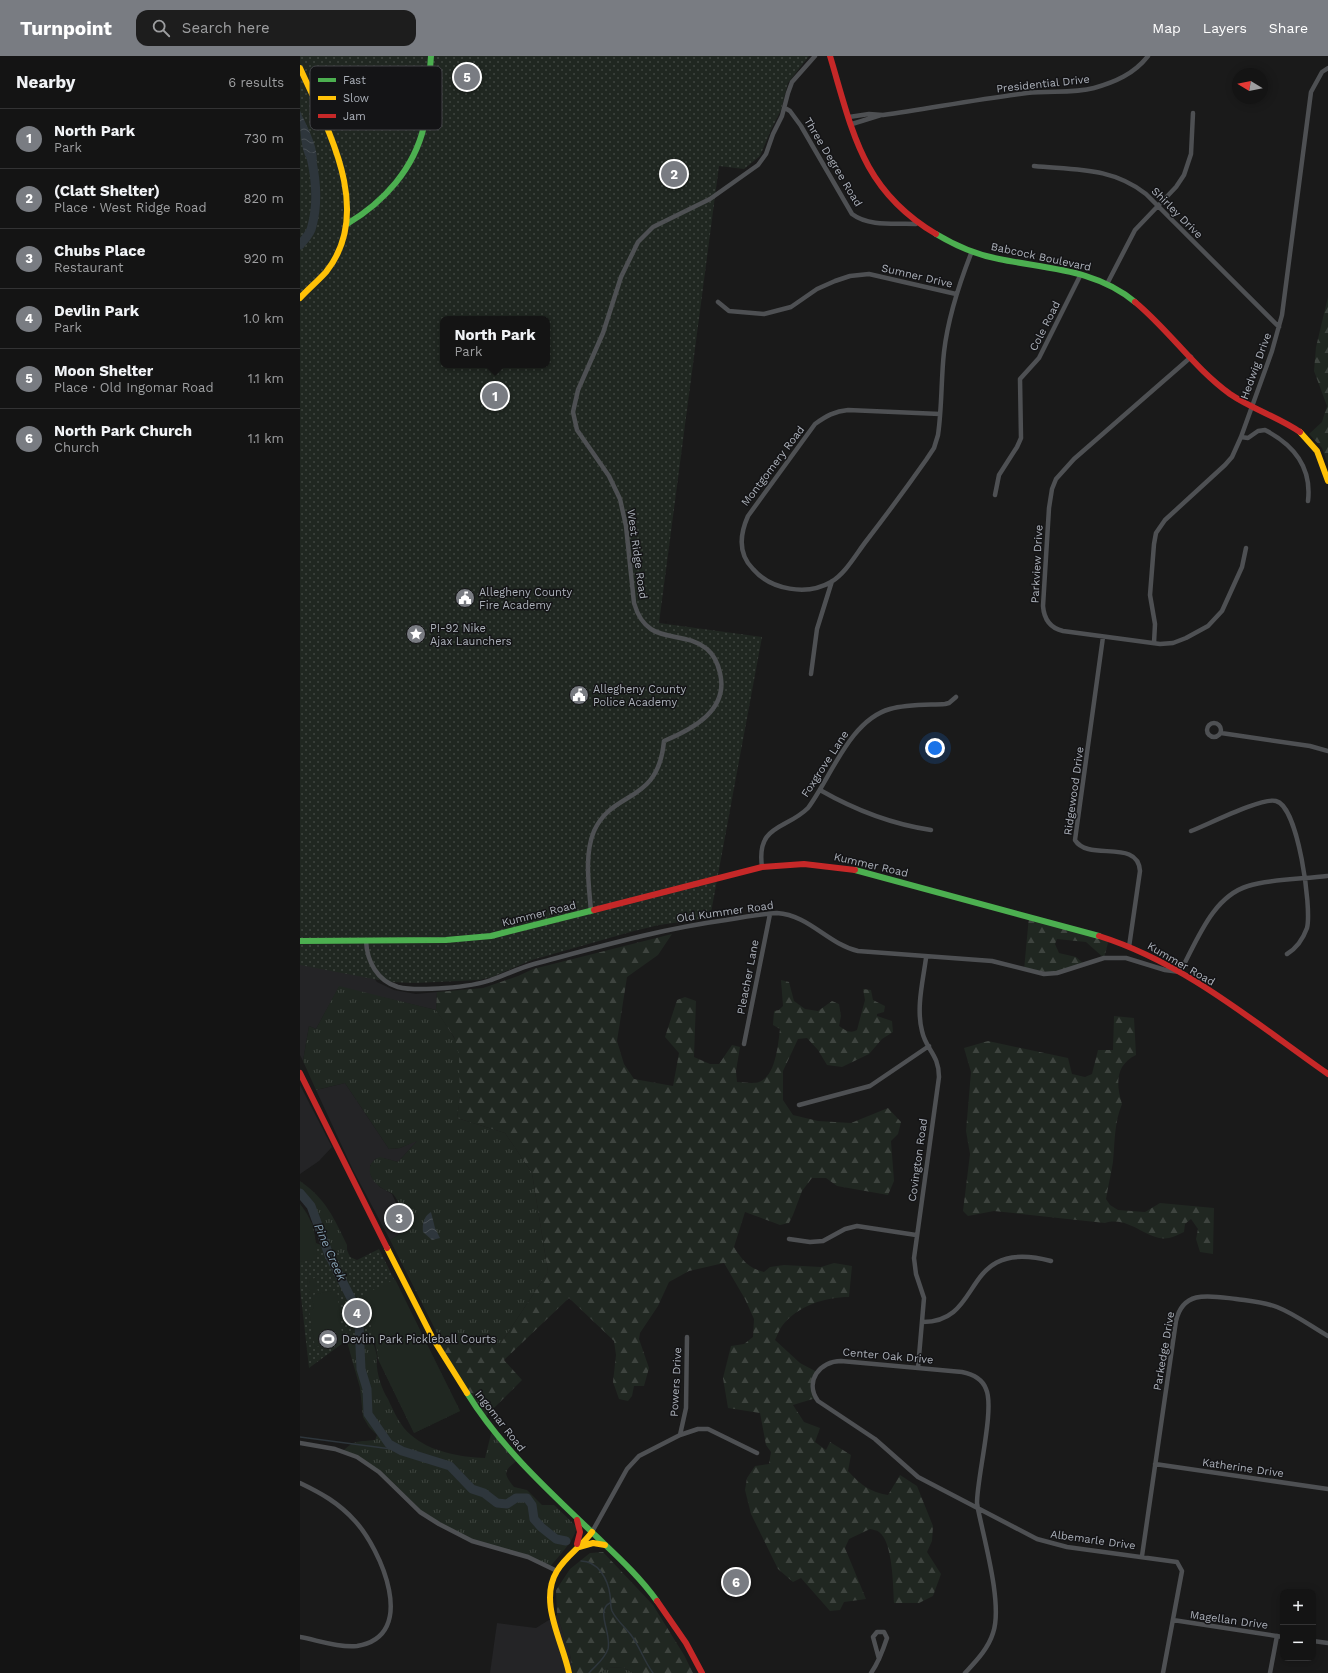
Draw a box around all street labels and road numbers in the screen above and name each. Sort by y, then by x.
street label: Presidential Drive [996,73,1090,95]
street label: Three Degree Road [801,115,865,209]
street label: Shirley Drive [1149,185,1205,241]
street label: Babcock Boulevard [990,240,1092,274]
street label: Sumner Drive [880,261,954,291]
street label: Cole Road [1027,299,1063,353]
street label: Hedwig Drive [1238,331,1274,401]
street label: Montgomery Road [739,423,807,509]
street label: West Ridge Road [624,508,650,600]
street label: Parkview Drive [1028,524,1046,604]
street label: Foxgrove Lane [799,728,851,800]
street label: Ridgewood Drive [1061,746,1087,836]
street label: Kummer Road [833,850,909,880]
street label: Kummer Road [501,899,577,929]
street label: Old Kummer Road [676,899,774,925]
street label: Pleacher Lane [734,938,762,1016]
street label: Kummer Road [1145,939,1217,989]
street label: Covington Road [906,1117,930,1203]
street label: Parkedge Drive [1151,1310,1177,1392]
street label: Center Oak Drive [842,1346,934,1366]
street label: Powers Drive [668,1347,684,1417]
street label: Ingomar Road [472,1388,528,1454]
street label: Katherine Drive [1201,1456,1285,1480]
street label: Albemarle Drive [1050,1528,1136,1552]
street label: Magellan Drive [1189,1608,1269,1632]

